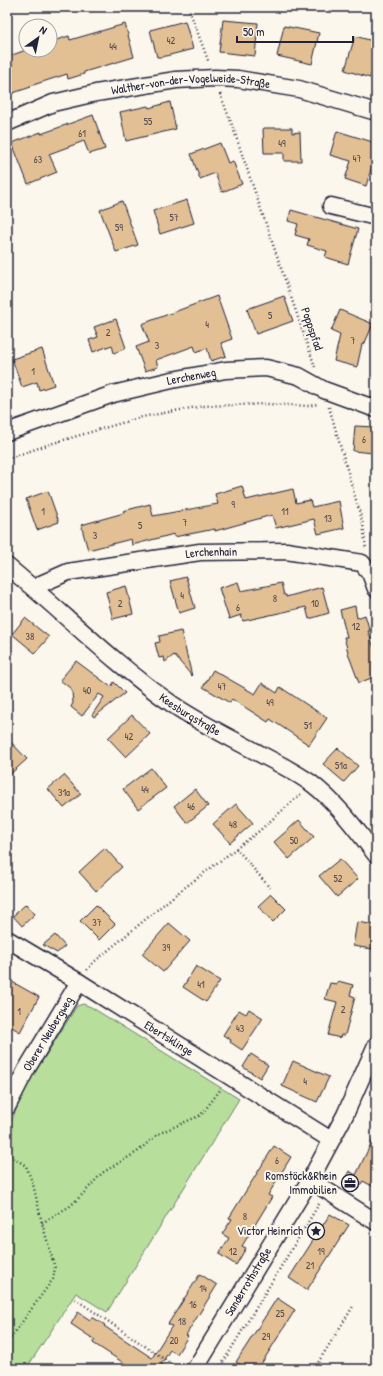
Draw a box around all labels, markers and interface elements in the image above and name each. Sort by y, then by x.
north arrow [18,18,58,58]
scale bar [237,18,353,44]
text: N [37,22,50,37]
text: 50 m [243,23,264,40]
house number: 42 [167,34,176,47]
house number: 44 [109,40,117,53]
street label: Walther-von-der-Vogelweide-Straße [110,69,272,98]
house number: 55 [144,115,153,128]
house number: 61 [78,127,86,140]
house number: 49 [278,137,286,150]
house number: 47 [353,152,361,165]
house number: 63 [34,153,43,166]
house number: 57 [169,211,179,224]
house number: 59 [115,221,123,234]
street label: Poppspfad [297,305,328,353]
house number: 5 [268,309,273,322]
house number: 4 [205,318,209,331]
house number: 2 [106,326,111,339]
house number: 7 [351,334,356,347]
house number: 3 [155,339,160,352]
street label: Lerchenweg [165,363,217,389]
house number: 1 [31,365,35,378]
house number: 6 [362,433,366,446]
house number: 9 [231,498,235,511]
house number: 1 [41,505,45,518]
house number: 11 [281,505,289,518]
house number: 13 [324,512,333,525]
house number: 7 [183,516,188,529]
house number: 5 [138,519,143,532]
house number: 3 [93,529,98,542]
street label: Lerchenhain [184,543,237,562]
house number: 4 [180,589,184,602]
house number: 8 [273,592,277,605]
house number: 2 [118,597,123,610]
house number: 10 [311,597,320,610]
house number: 6 [236,601,240,614]
house number: 12 [352,620,360,633]
house number: 38 [26,630,34,643]
house number: 47 [218,680,226,693]
house number: 40 [83,684,92,697]
street label: Keesburgstraße [156,689,224,740]
house number: 49 [266,696,274,709]
house number: 51 [304,719,312,732]
house number: 42 [125,730,134,743]
house number: 51a [335,759,347,772]
house number: 44 [141,783,149,796]
house number: 31a [58,786,70,799]
house number: 46 [187,800,195,813]
house number: 48 [229,818,237,831]
house number: 50 [290,834,299,847]
house number: 52 [334,872,343,885]
house number: 37 [92,916,102,929]
house number: 39 [162,941,170,954]
house number: 41 [197,978,205,991]
street label: Oberer Neubergweg [18,993,77,1074]
house number: 2 [341,1003,346,1016]
house number: 1 [17,1005,21,1018]
street label: Ebertsklinge [141,1016,197,1060]
house number: 43 [236,1022,245,1035]
house number: 4 [303,1075,307,1088]
house number: 6 [275,1154,279,1167]
place label: Romstöck&Rhein Immobilien [266,1167,337,1198]
office icon: Romstöck&Rhein Immobilien [340,1173,360,1193]
house number: 8 [243,1210,247,1223]
place icon: Victor Heinrich [306,1221,326,1241]
place label: Victor Heinrich [237,1222,303,1239]
street label: Sanderrothstraße [220,1244,275,1319]
house number: 12 [229,1245,237,1258]
house number: 19 [317,1245,325,1258]
house number: 21 [306,1259,315,1272]
house number: 14 [199,1282,207,1295]
house number: 16 [189,1298,197,1311]
house number: 25 [276,1307,285,1320]
house number: 18 [178,1315,186,1328]
house number: 29 [262,1330,271,1343]
house number: 20 [169,1334,179,1347]

